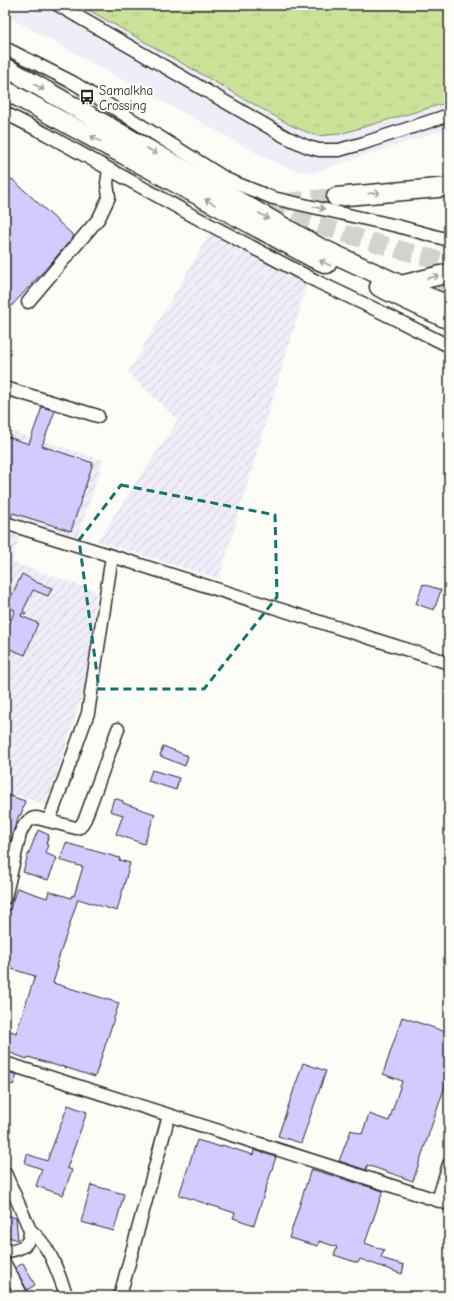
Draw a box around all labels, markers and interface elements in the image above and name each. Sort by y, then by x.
one-way arrow [33,83,45,91]
place label: Samalkha Crossing [99,83,153,113]
bus stop icon: Samalkha Crossing [78,88,96,106]
one-way arrow [90,135,102,143]
one-way arrow [146,148,158,156]
one-way arrow [367,190,380,197]
one-way arrow [204,197,216,205]
one-way arrow [312,205,325,213]
one-way arrow [258,213,270,220]
one-way arrow [319,259,331,266]
one-way arrow [426,272,439,280]

